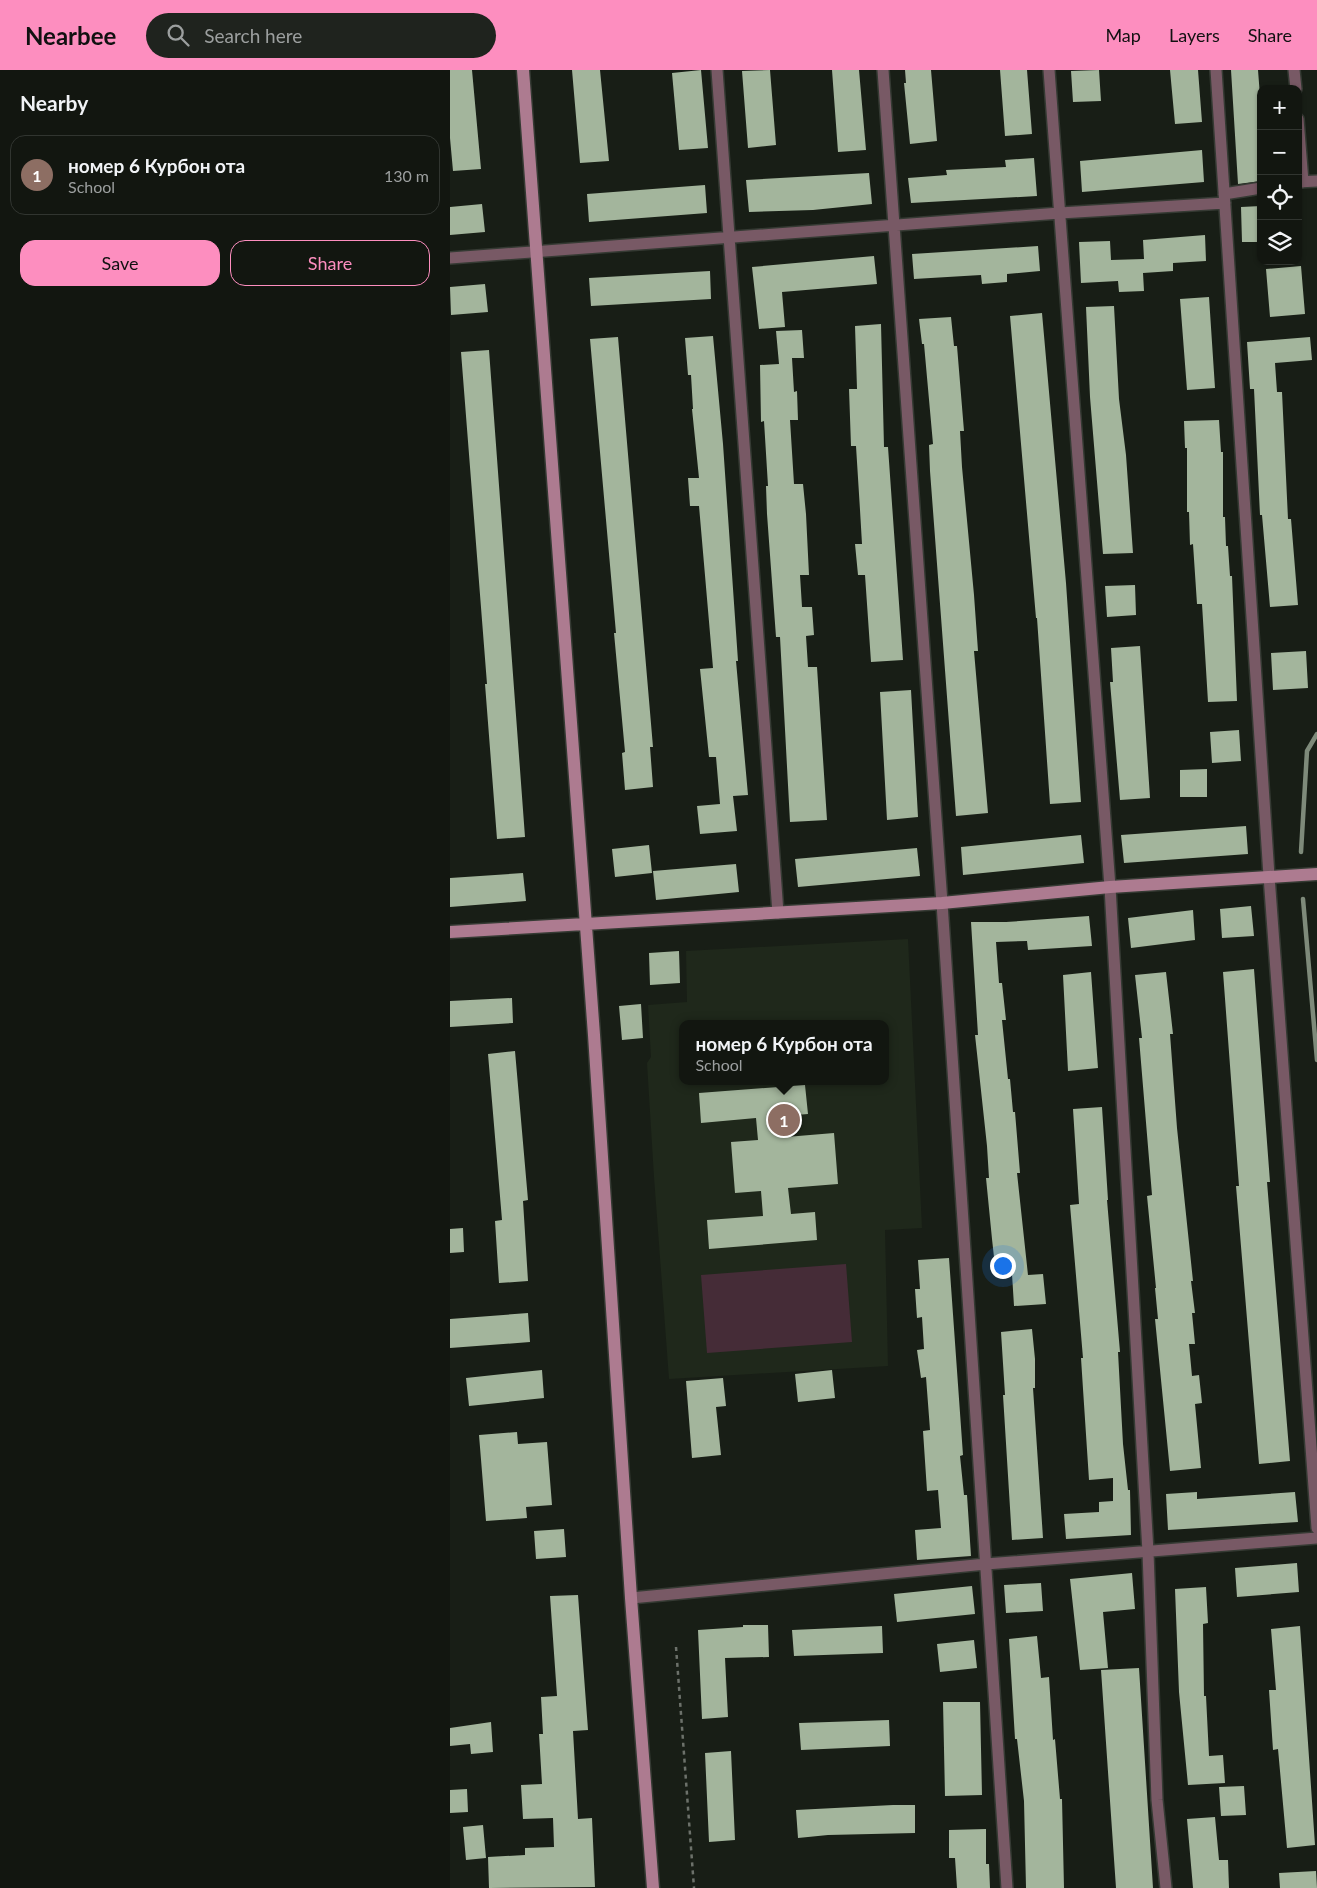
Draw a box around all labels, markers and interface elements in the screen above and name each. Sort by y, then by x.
search box [146,13,496,58]
text: Nearbee [25,21,116,50]
icon: search [164,21,192,49]
text: Search here [204,24,302,47]
text: Map [1105,24,1141,46]
text: Layers [1169,24,1220,46]
text: Share [1248,24,1292,46]
map controls [1257,85,1302,265]
button: + [1257,85,1302,130]
text: Nearby [20,90,88,115]
button: − [1257,130,1302,175]
text: номер 6 Курбон ота [68,154,245,177]
text: 1 [32,166,42,185]
text: 130 m [384,166,429,185]
button: locate [1257,175,1302,220]
text: School [68,177,115,196]
button: layers [1257,220,1302,265]
button: Save [20,240,220,286]
button: Share [230,240,430,286]
popup [679,1020,889,1085]
text: номер 6 Курбон ота [695,1032,873,1055]
text: School [695,1055,743,1074]
pin: 1 [768,1101,800,1139]
your location [990,1253,1016,1279]

